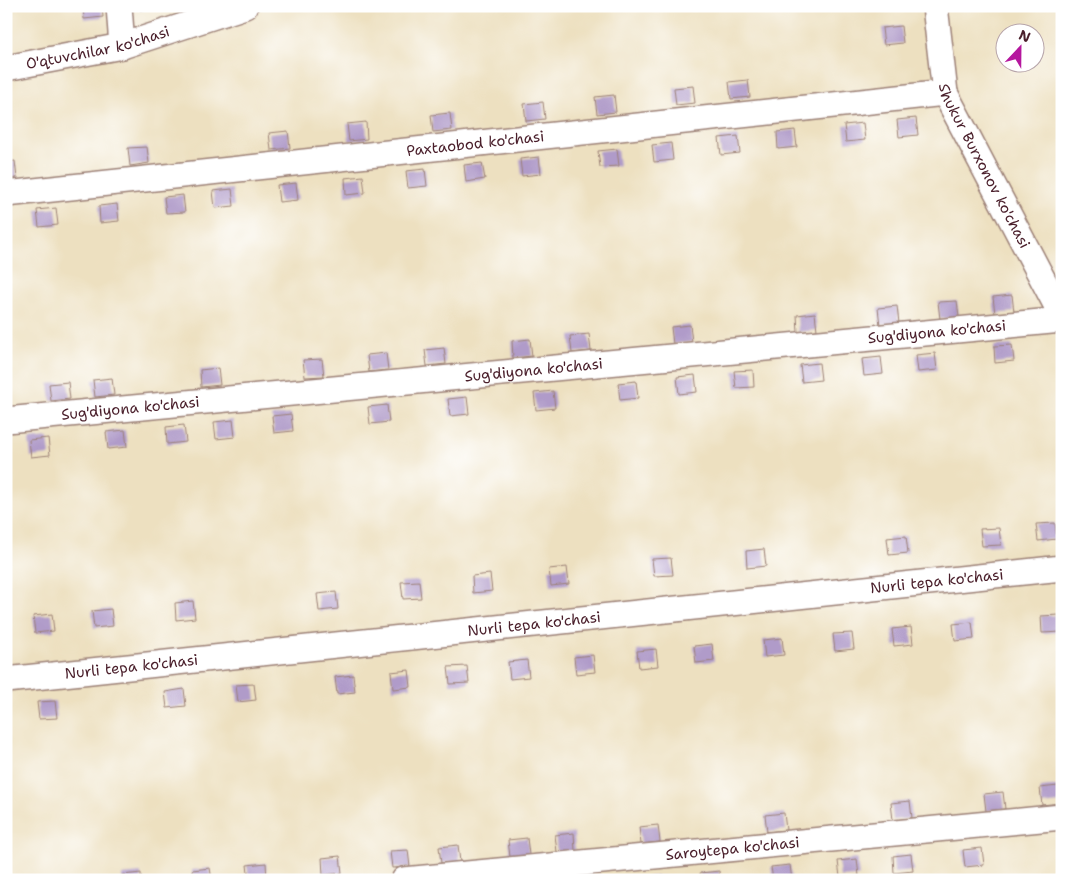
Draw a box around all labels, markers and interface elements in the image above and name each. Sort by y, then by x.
street label: O'qtuvchilar ko'chasi [24,21,172,74]
north arrow [996,22,1046,72]
text: N [1016,26,1033,46]
street label: Shukur Burxonov ko'chasi [934,83,1035,252]
street label: Paxtaobod ko'chasi [405,126,545,161]
street label: Sug'diyona ko'chasi [867,315,1007,348]
street label: Sug'diyona ko'chasi [464,354,604,387]
street label: Sug'diyona ko'chasi [60,392,200,425]
street label: Nurli tepa ko'chasi [869,564,1004,598]
street label: Nurli tepa ko'chasi [466,607,602,641]
street label: Nurli tepa ko'chasi [64,650,199,684]
street label: Saroytepa ko'chasi [665,832,800,865]

